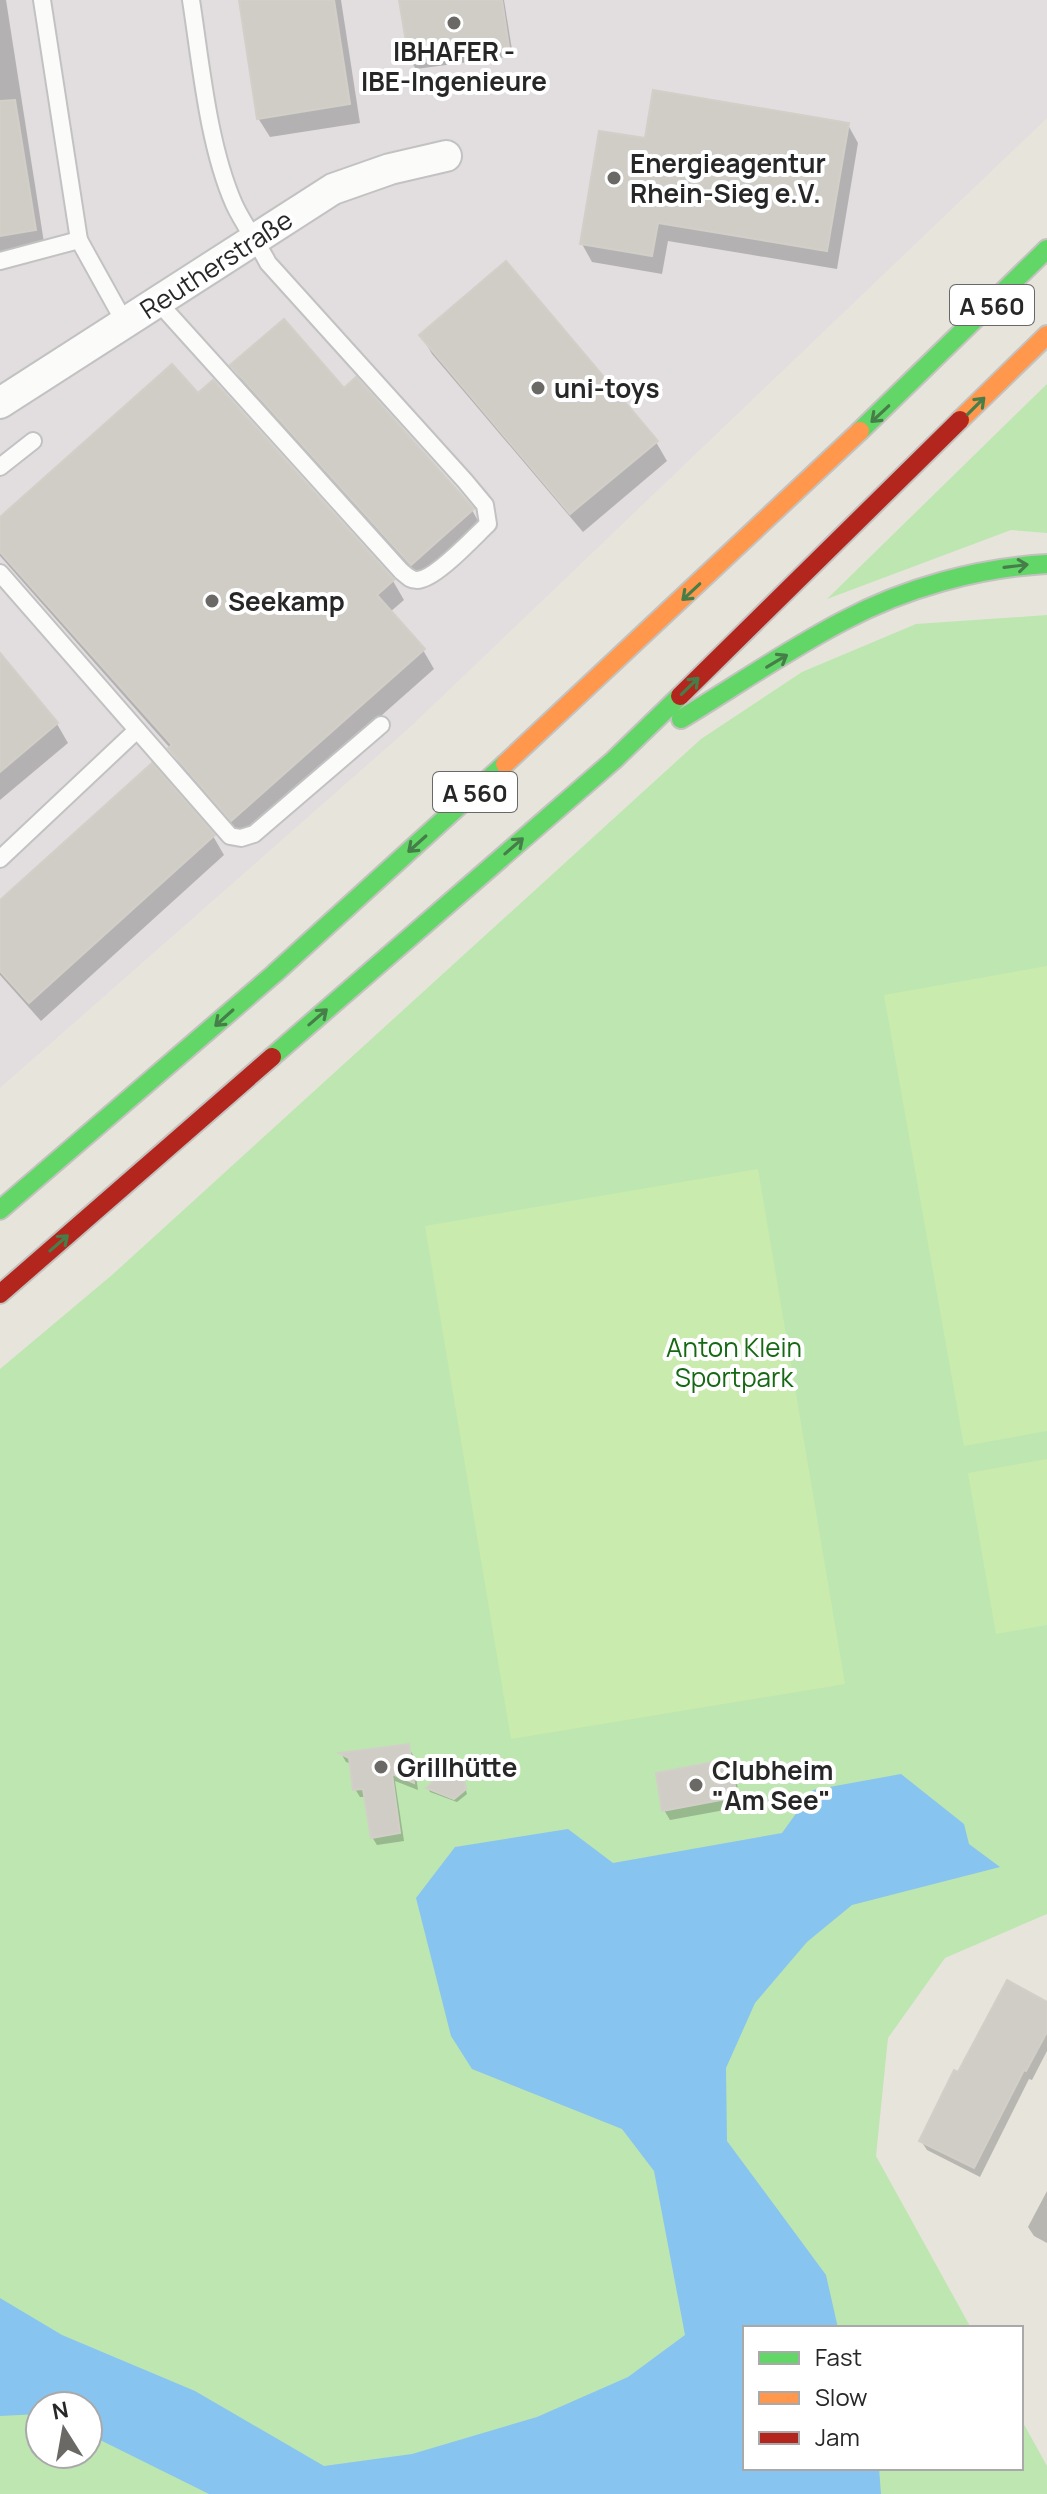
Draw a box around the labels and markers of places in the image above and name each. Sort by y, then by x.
marker: IBHAFER - IBE-Ingenieure [445,14,463,32]
place label: IBHAFER - IBE-Ingenieure [361,33,547,99]
place label: Energieagentur Rhein-Sieg e.V. [630,145,826,211]
marker: Energieagentur Rhein-Sieg e.V. [605,169,623,187]
place label: uni-toys [554,370,659,406]
marker: uni-toys [529,379,547,397]
place label: Seekamp [228,583,345,619]
marker: Seekamp [203,592,221,610]
place label: Grillhütte [397,1749,517,1785]
place label: Clubheim "Am See" [712,1752,833,1818]
marker: Grillhütte [372,1758,390,1776]
marker: Clubheim "Am See" [687,1776,705,1794]

